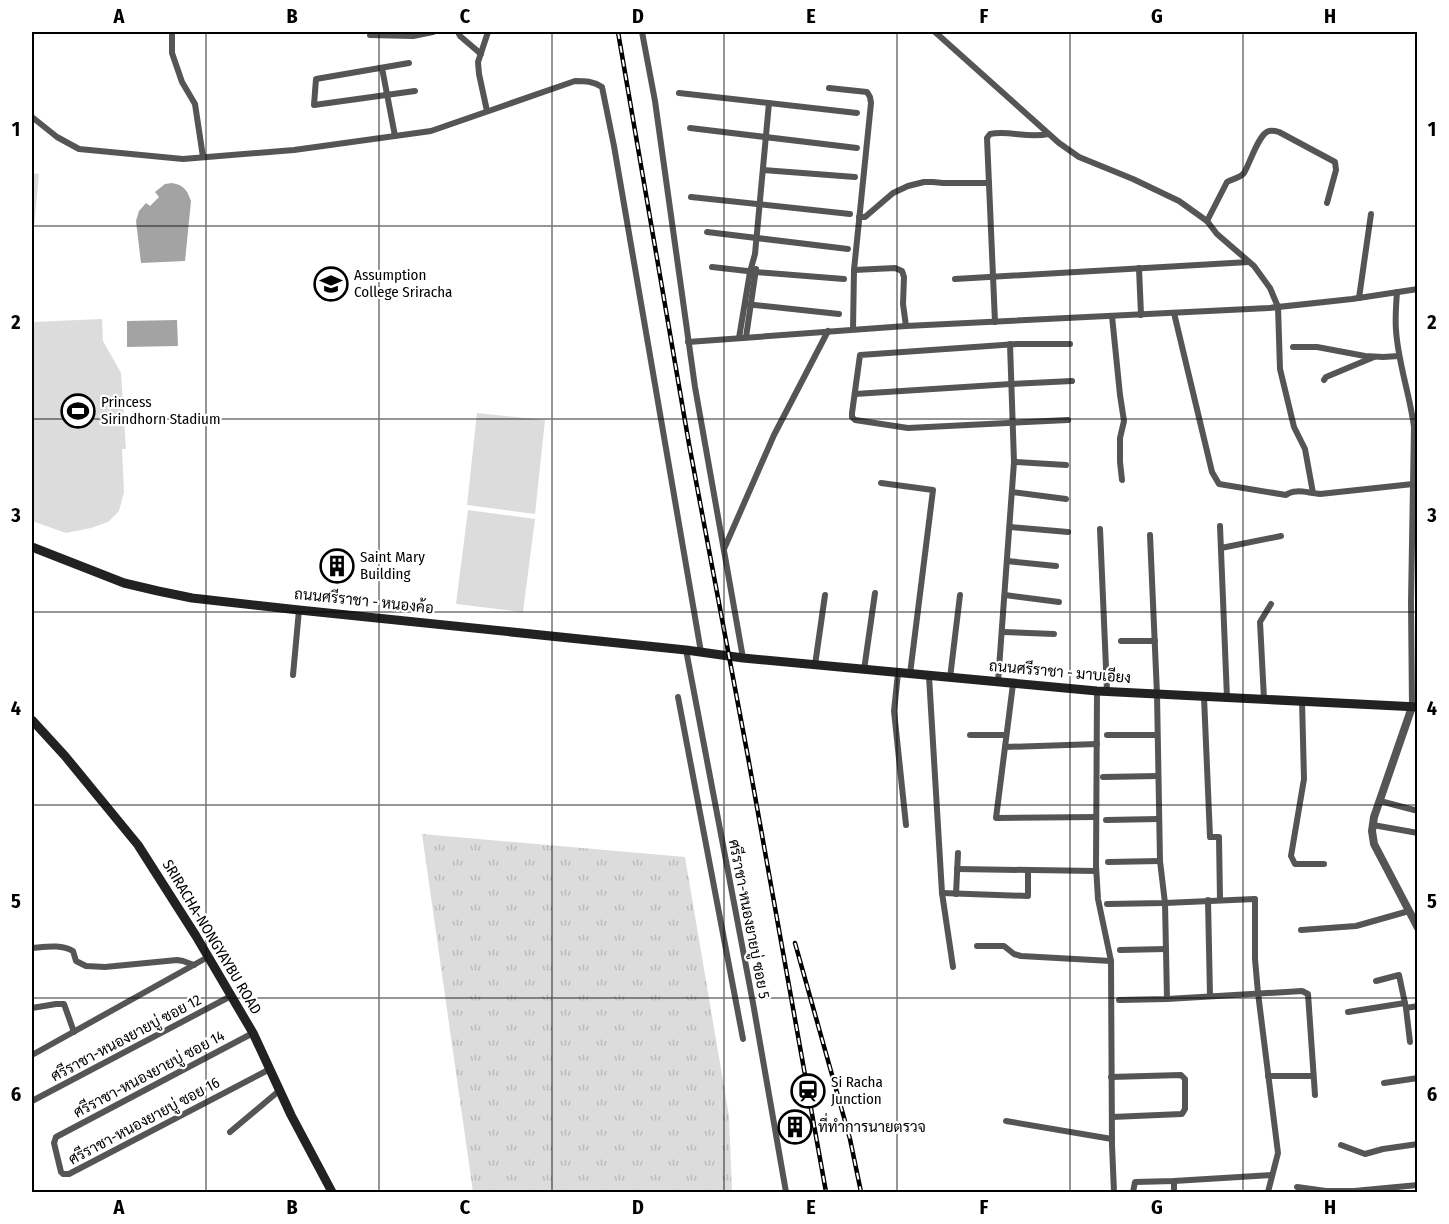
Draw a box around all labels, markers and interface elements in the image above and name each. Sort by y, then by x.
text: A [113,4,126,28]
text: B [286,4,298,28]
text: C [460,4,471,28]
text: D [632,4,644,28]
text: E [806,4,816,28]
text: F [980,4,989,28]
text: G [1151,4,1163,28]
text: H [1324,4,1336,28]
text: 1 [12,117,20,141]
text: 1 [1428,117,1436,141]
school or university icon: Assumption College Sriracha [313,266,349,302]
place label: Assumption College Sriracha [354,266,452,301]
text: 2 [10,310,21,334]
text: 2 [1426,310,1437,334]
sports icon: Princess Sirindhorn Stadium [60,393,96,429]
place label: Princess Sirindhorn Stadium [101,393,220,428]
text: 3 [10,503,21,527]
text: 3 [1426,503,1437,527]
building icon: Saint Mary Building [319,548,355,584]
place label: Saint Mary Building [360,548,425,583]
street label: ถนนศรีราชา - หนองค้อ [293,584,435,617]
street label: ถนนศรีราชา - มาบเอียง [988,656,1132,687]
text: 4 [11,696,21,720]
text: 4 [1427,696,1437,720]
street label: ศรีราชา-หนองยายบู่ ซอย 5 [724,838,774,1001]
street label: SRIRACHA-NONGYAYBU ROAD [159,856,265,1018]
text: 5 [11,889,21,913]
text: 5 [1427,889,1437,913]
street label: ศรีราชา-หนองยายบู่ ซอย 12 [47,990,205,1086]
street label: ศรีราชา-หนองยายบู่ ซอย 14 [70,1026,228,1122]
street label: ศรีราชา-หนองยายบู่ ซอย 16 [65,1073,223,1169]
station icon: Si Racha Junction [790,1073,826,1109]
place label: Si Racha Junction [831,1073,883,1108]
text: 6 [11,1082,21,1106]
text: 6 [1427,1082,1437,1106]
building icon: ที่ทำการนายตรวจ [777,1109,813,1145]
place label: ที่ทำการนายตรวจ [818,1112,926,1136]
text: A [113,1195,126,1219]
text: B [286,1195,298,1219]
text: C [460,1195,471,1219]
text: D [632,1195,644,1219]
text: E [806,1195,816,1219]
text: F [980,1195,989,1219]
text: G [1151,1195,1163,1219]
text: H [1324,1195,1336,1219]

